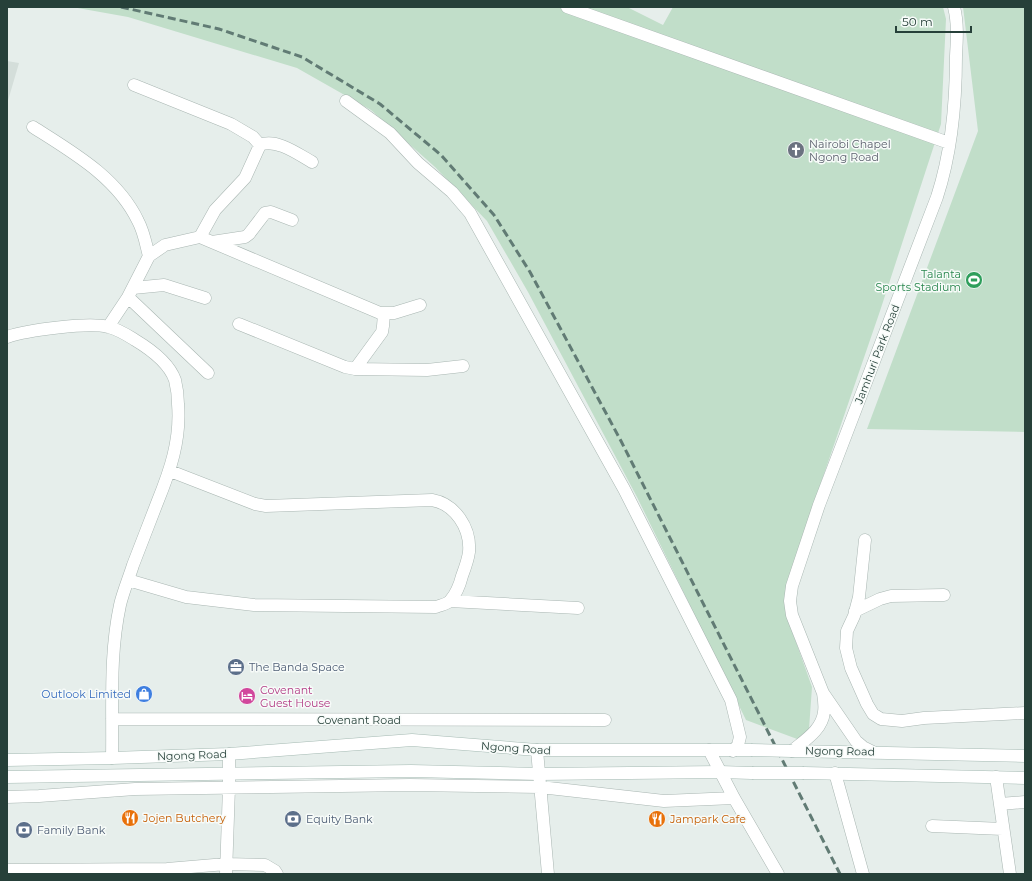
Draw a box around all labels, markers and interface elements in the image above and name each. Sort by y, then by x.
scale bar [896,8,971,34]
text: 50 m [902,14,933,29]
place label: Nairobi Chapel Ngong Road [809,137,891,164]
church icon: Nairobi Chapel Ngong Road [786,140,806,160]
place label: Talanta Sports Stadium [876,267,961,294]
sports icon: Talanta Sports Stadium [964,270,984,290]
street label: Jamhuri Park Road [851,302,902,407]
office icon: The Banda Space [226,657,246,677]
place label: The Banda Space [249,660,345,674]
place label: Covenant Guest House [260,683,331,710]
shop icon: Outlook Limited [134,684,154,704]
hotel icon: Covenant Guest House [237,686,257,706]
place label: Outlook Limited [41,687,131,701]
street label: Covenant Road [317,713,401,727]
street label: Ngong Road [481,739,551,757]
street label: Ngong Road [805,743,875,759]
street label: Ngong Road [157,747,227,763]
restaurant icon: Jojen Butchery [120,808,140,828]
bank icon: Equity Bank [283,809,303,829]
restaurant icon: Jampark Cafe [647,809,667,829]
place label: Jojen Butchery [142,811,226,825]
place label: Equity Bank [306,812,373,826]
place label: Jampark Cafe [669,812,746,826]
bank icon: Family Bank [14,820,34,840]
place label: Family Bank [37,823,106,837]

